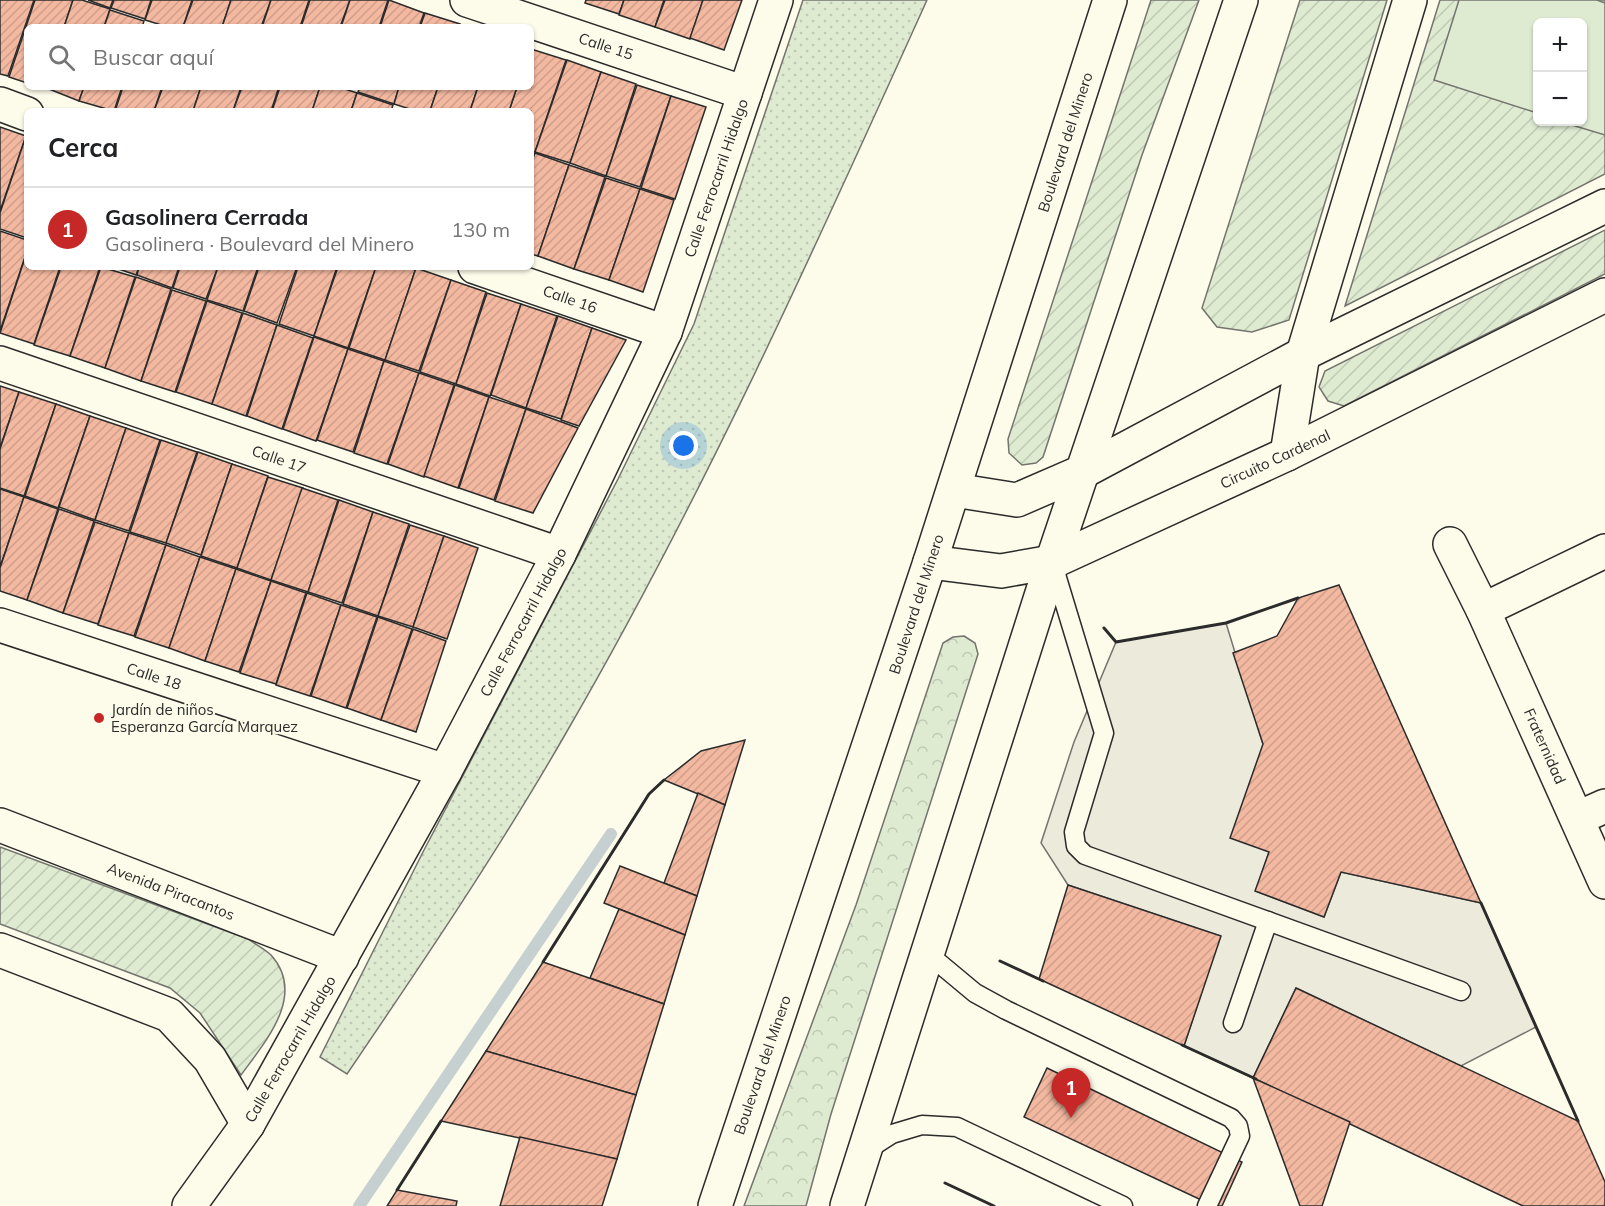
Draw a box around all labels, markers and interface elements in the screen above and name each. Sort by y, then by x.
map controls [1533,18,1587,126]
button: + [1533,18,1587,72]
search box [24,24,534,90]
street label: Calle 15 [576,28,636,64]
icon: search [45,41,78,74]
text: Buscar aquí [93,43,214,71]
street label: Boulevard del Minero [1033,70,1097,214]
button: − [1533,72,1587,126]
street label: Calle Ferrocarril Hidalgo [680,96,752,260]
text: Cerca [48,131,118,164]
text: Gasolinera Cerrada [105,203,308,231]
text: 1 [62,217,74,242]
text: 130 m [451,217,510,242]
text: Gasolinera · Boulevard del Minero [105,231,414,256]
street label: Calle 16 [540,281,600,317]
street label: Circuito Cardenal [1217,425,1333,493]
your location [669,431,698,460]
street label: Calle 17 [249,441,309,477]
street label: Boulevard del Minero [884,532,948,676]
street label: Calle Ferrocarril Hidalgo [476,544,570,700]
street label: Calle 18 [124,658,184,694]
place label: Jardín de niños Esperanza García Marquez [111,700,298,736]
street label: Fraternidad [1520,705,1570,787]
marker: Jardín de niños Esperanza García Marquez [92,711,106,725]
street label: Avenida Piracantos [105,858,237,924]
street label: Calle Ferrocarril Hidalgo [240,972,340,1126]
street label: Boulevard del Minero [729,993,795,1137]
pin: 1 [1052,1068,1090,1118]

